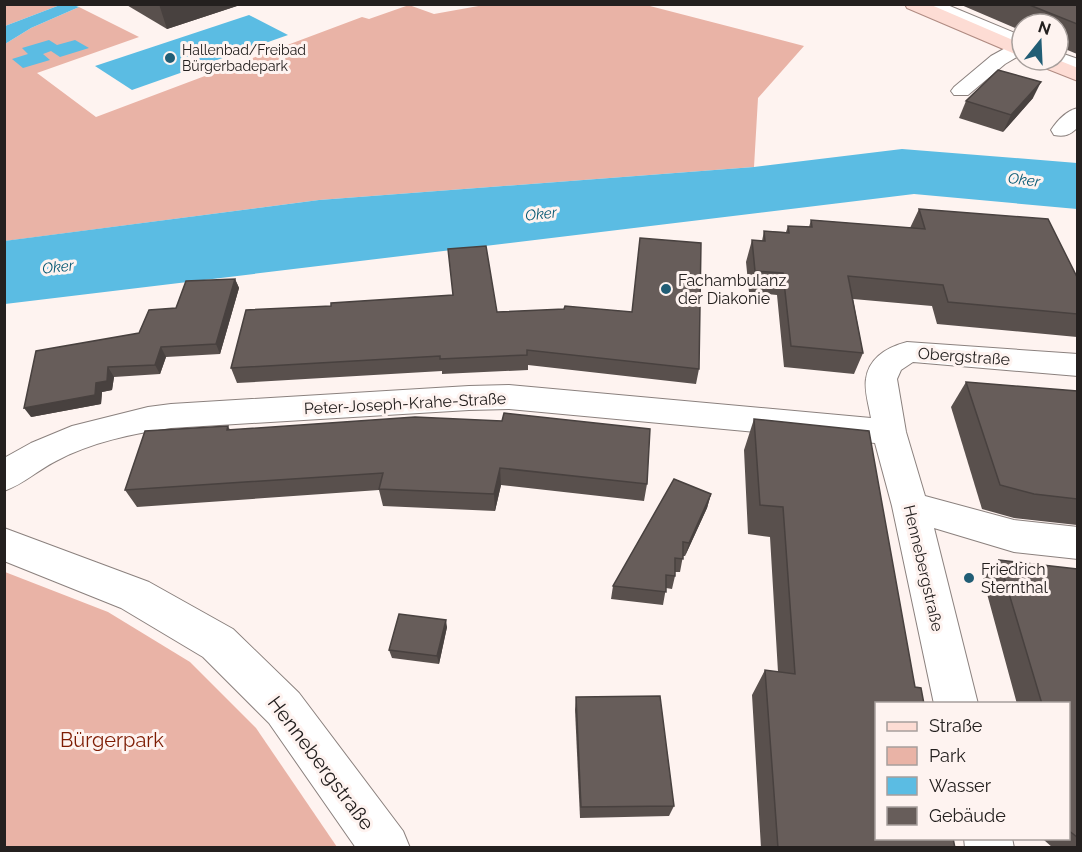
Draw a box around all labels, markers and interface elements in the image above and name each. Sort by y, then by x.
north arrow [1010,12,1070,72]
text: N [1036,17,1053,39]
place label: Hallenbad/Freibad Bürgerbadepark [182,42,306,74]
marker: Hallenbad/Freibad Bürgerbadepark [163,51,177,65]
water label: Oker [1007,169,1042,191]
water label: Oker [524,203,559,225]
water label: Oker [41,256,76,278]
place label: Fachambulanz der Diakonie [678,271,786,308]
marker: Fachambulanz der Diakonie [659,282,673,296]
street label: Obergstraße [917,344,1011,369]
street label: Peter-Joseph-Krahe-Straße [304,389,507,418]
street label: Hennebergstraße [900,503,947,633]
place label: Friedrich Sternthal [981,560,1048,597]
marker: Friedrich Sternthal [962,571,976,585]
street label: Hennebergstraße [263,691,379,835]
legend [875,702,1070,840]
text: Straße [929,715,983,736]
park label: Bürgerpark [60,728,164,752]
text: Park [929,745,966,766]
text: Wasser [929,775,992,796]
text: Gebäude [929,805,1006,826]

